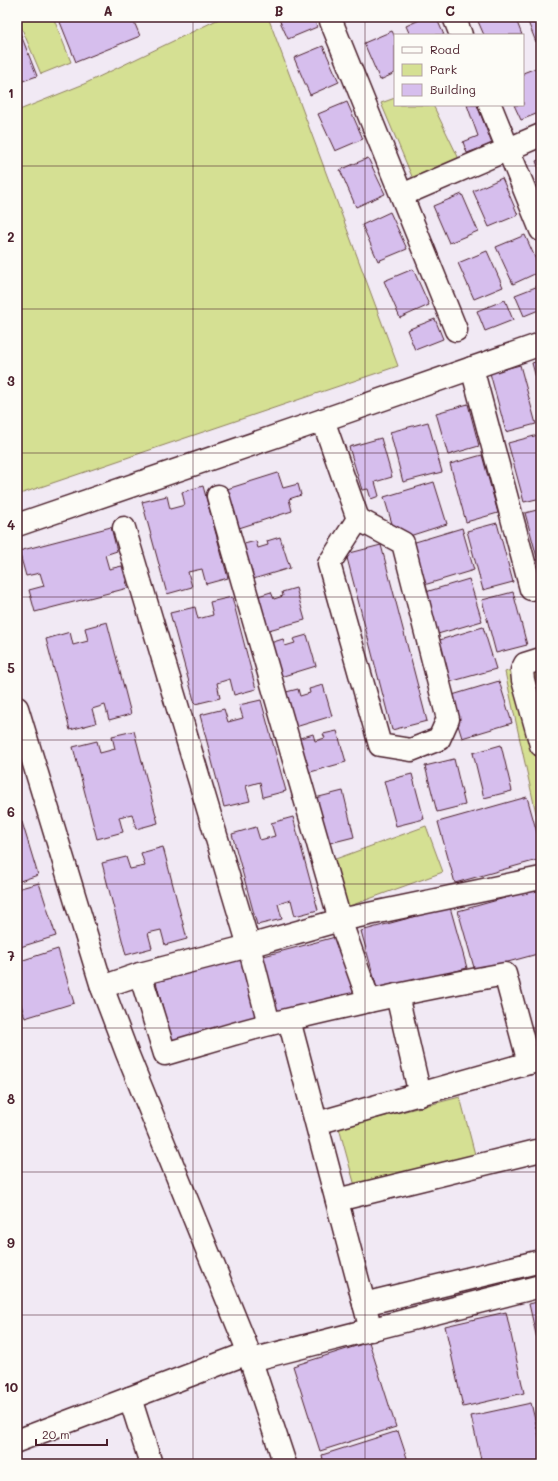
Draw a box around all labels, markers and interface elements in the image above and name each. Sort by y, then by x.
text: A [103,2,113,19]
text: B [275,2,284,19]
text: C [445,2,455,19]
legend [394,34,524,106]
text: Road [430,41,460,57]
text: Park [430,61,457,77]
text: Building [430,81,476,97]
text: 1 [8,84,14,101]
text: 2 [7,228,15,245]
text: 3 [7,372,15,389]
text: 4 [7,516,15,533]
text: 5 [7,659,15,676]
text: 6 [7,803,15,820]
text: 7 [7,947,15,964]
text: 8 [7,1090,15,1107]
text: 9 [7,1234,15,1251]
text: 10 [4,1378,18,1395]
scale bar [36,1421,107,1447]
text: 20 m [42,1426,70,1442]

